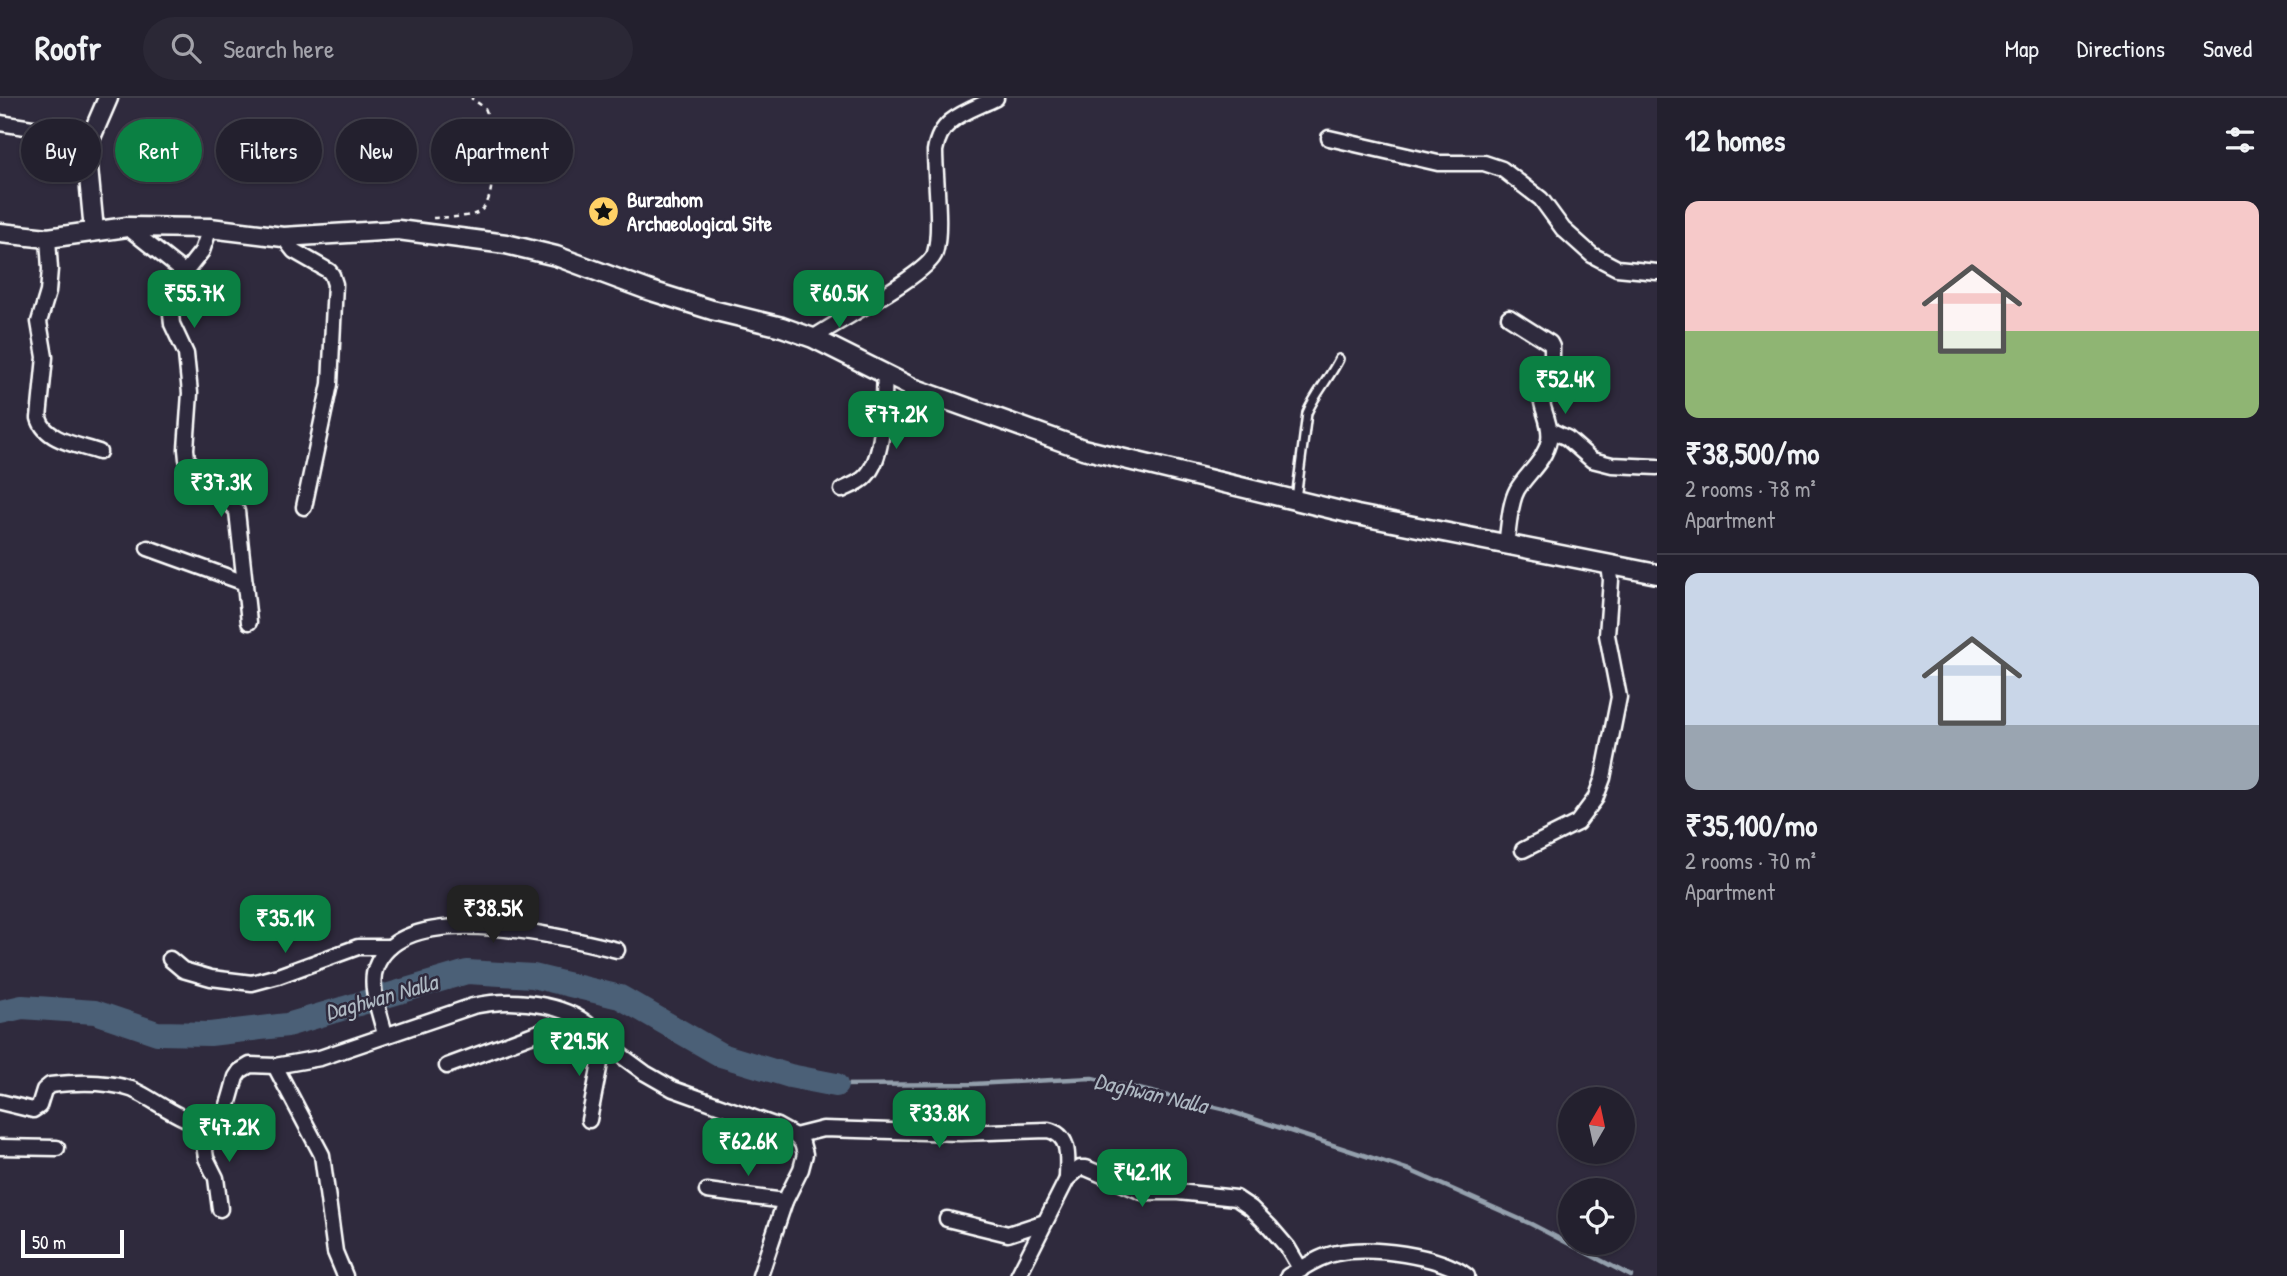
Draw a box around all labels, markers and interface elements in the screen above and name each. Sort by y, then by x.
search box [143,17,633,80]
text: Roofr [35,26,101,70]
icon: search [167,29,205,67]
text: Search here [223,31,334,66]
text: Map [2005,32,2039,64]
text: Directions [2077,32,2165,64]
text: Saved [2203,32,2252,64]
chip: Buy [21,119,101,182]
chip: Rent [115,119,202,182]
chip: Filters [216,119,322,182]
chip: New [336,119,417,182]
chip: Apartment [431,119,573,182]
text: 12 homes [1685,120,1785,160]
icon: filters [2221,121,2259,159]
place label: Burzahom Archaeological Site [627,185,773,239]
place icon: Burzahom Archaeological Site [587,195,621,229]
icon: home [1909,246,2035,372]
pin: ₹55.7K [137,271,251,330]
pin: ₹60.5K [782,271,896,330]
text: ₹55.7K [164,277,224,308]
text: ₹60.5K [809,277,869,308]
pin: ₹52.4K [1508,356,1622,416]
text: ₹52.4K [1535,363,1595,394]
pin: ₹77.2K [839,392,953,451]
text: ₹77.2K [864,398,928,429]
text: ₹38,500/mo [1685,433,1819,473]
pin: ₹37.3K [164,460,278,519]
text: ₹37.3K [190,466,252,497]
text: 2 rooms · 78 m² [1685,473,1816,504]
text: Apartment [1685,504,1775,535]
icon: home [1909,618,2035,744]
text: ₹35,100/mo [1685,805,1817,845]
text: 2 rooms · 70 m² [1685,845,1816,876]
text: Apartment [1685,876,1775,907]
pin: ₹38.5K [436,886,550,945]
text: ₹38.5K [463,892,523,923]
pin: ₹35.1K [228,896,342,955]
text: ₹35.1K [256,902,314,933]
water label: Daghwan Nalla [321,965,443,1028]
pin: ₹29.5K [522,1018,636,1078]
text: ₹29.5K [549,1025,609,1056]
water label: Daghwan Nalla [1091,1064,1213,1122]
north arrow [1558,1087,1634,1164]
map controls [1558,1087,1635,1255]
pin: ₹33.8K [882,1090,996,1150]
text: ₹33.8K [909,1097,969,1128]
pin: ₹47.2K [172,1104,286,1164]
text: ₹47.2K [199,1111,259,1142]
pin: ₹62.6K [691,1118,805,1178]
text: ₹62.6K [718,1125,778,1156]
pin: ₹42.1K [1085,1150,1199,1209]
text: ₹42.1K [1113,1156,1171,1187]
button: locate [1558,1178,1635,1255]
scale bar [21,1227,124,1259]
text: 50 m [32,1229,66,1255]

